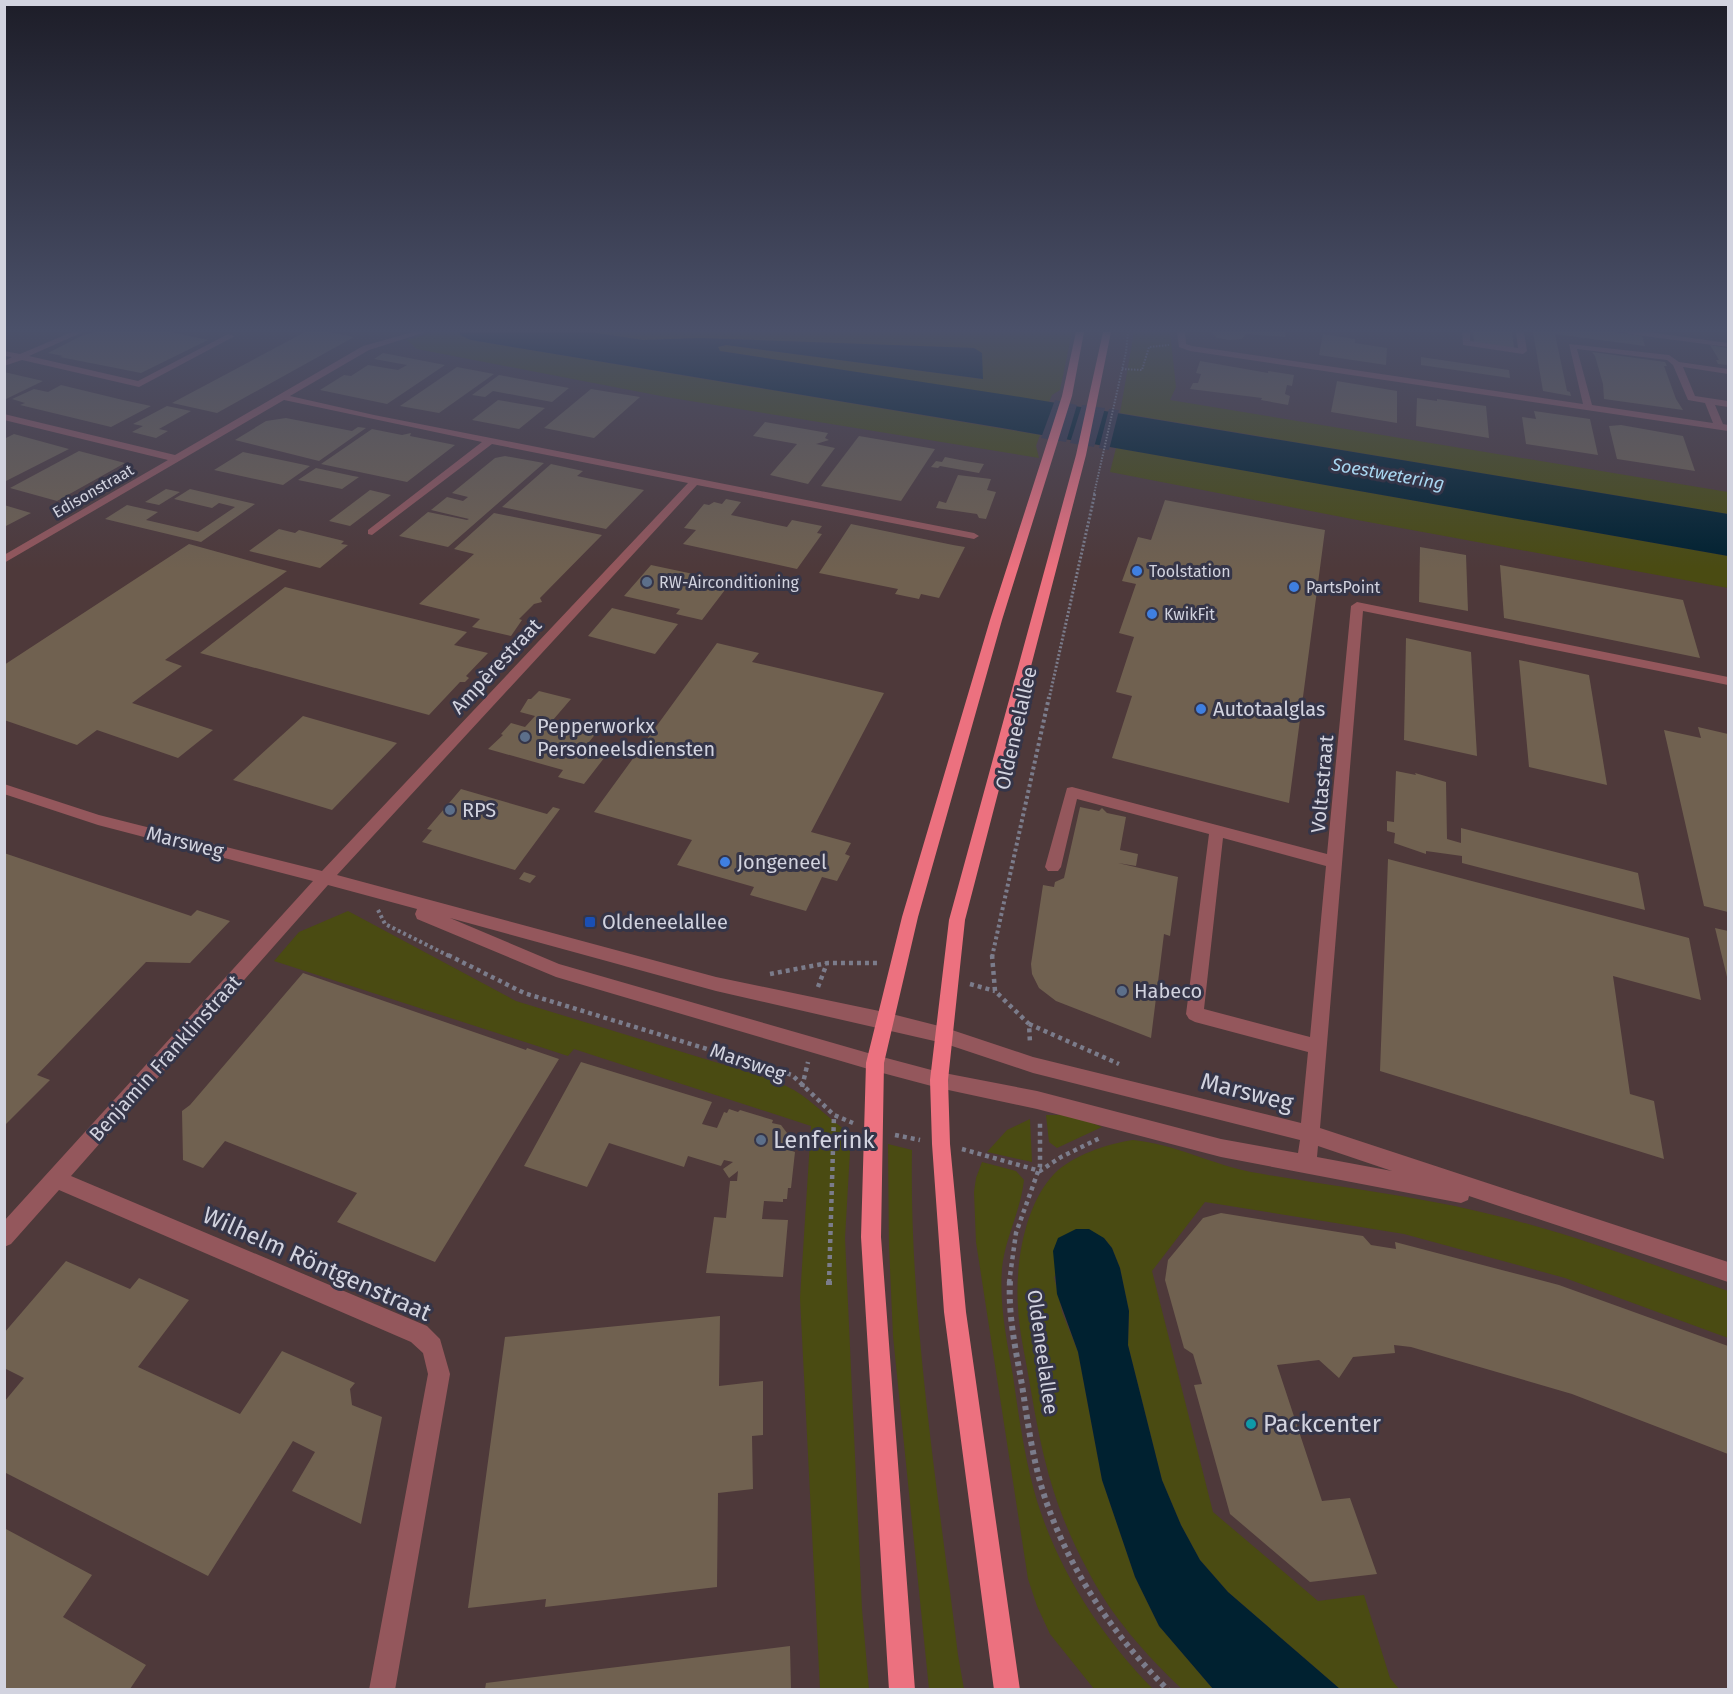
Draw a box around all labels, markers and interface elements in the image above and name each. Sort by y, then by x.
water label: Soestwetering [1329,453,1446,495]
street label: Edisonstraat [49,460,137,522]
place label: Toolstation [1149,562,1231,581]
marker: Toolstation [1130,564,1144,578]
place label: RW-Airconditioning [659,573,800,592]
marker: RW-Airconditioning [640,575,654,589]
place label: PartsPoint [1306,578,1381,597]
marker: PartsPoint [1287,580,1301,594]
place label: KwikFit [1164,605,1215,624]
marker: KwikFit [1145,607,1159,621]
street label: Ampèrestraat [446,613,547,719]
street label: Oldeneelallee [990,664,1042,792]
place label: Autotaalglas [1213,697,1325,721]
marker: Autotaalglas [1194,702,1208,716]
place label: Pepperworkx Personeelsdiensten [537,714,715,761]
marker: Pepperworkx Personeelsdiensten [518,730,532,744]
street label: Voltastraat [1306,733,1338,834]
place label: RPS [462,798,496,822]
marker: RPS [443,803,457,817]
street label: Marsweg [144,821,227,863]
place label: Jongeneel [737,850,827,874]
marker: Jongeneel [718,855,732,869]
place label: Oldeneelallee [602,910,728,934]
marker: Oldeneelallee [583,915,597,929]
street label: Benjamin Franklinstraat [84,969,247,1146]
place label: Habeco [1134,979,1202,1003]
marker: Habeco [1115,984,1129,998]
street label: Marsweg [707,1038,790,1086]
street label: Marsweg [1198,1067,1297,1117]
place label: Lenferink [773,1126,875,1154]
marker: Lenferink [754,1133,768,1147]
street label: Wilhelm Röntgenstraat [198,1201,436,1327]
street label: Oldeneelallee [1022,1288,1064,1416]
place label: Packcenter [1263,1410,1382,1438]
marker: Packcenter [1244,1417,1258,1431]

